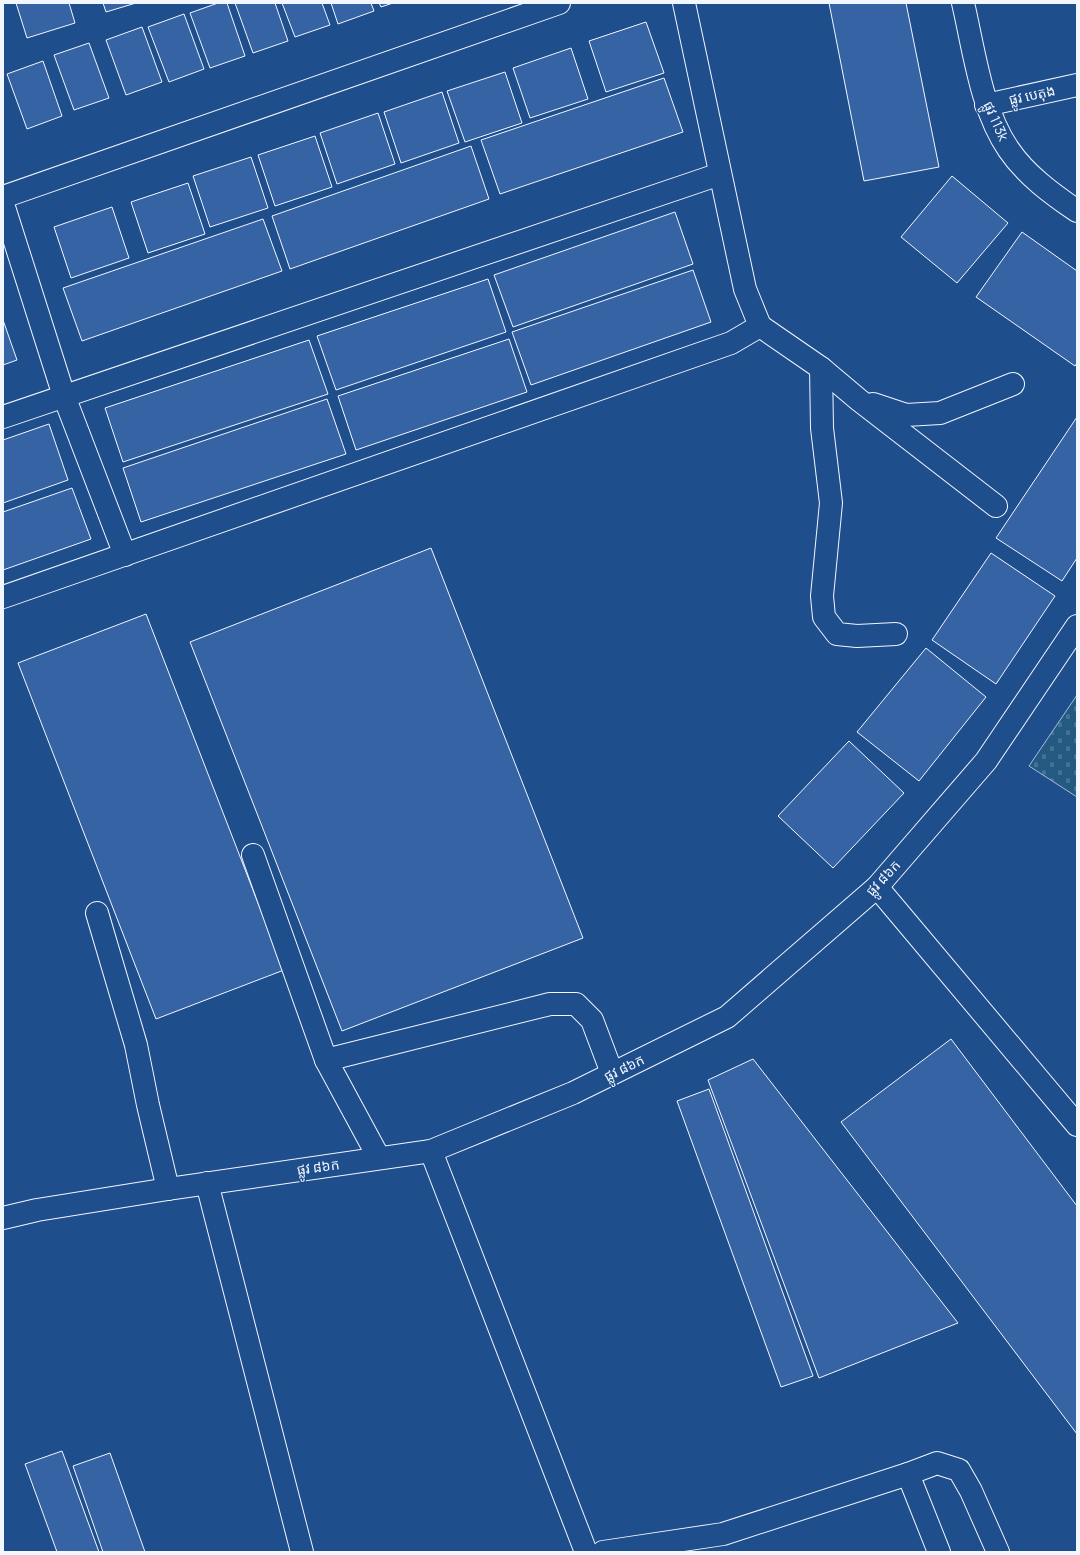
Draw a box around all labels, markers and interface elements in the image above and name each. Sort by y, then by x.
street label: ផ្លូវ បេតុង [1007,80,1057,112]
street label: ផ្លូវ 113k [976,98,1014,146]
street label: ផ្លូវ ៨៦ក [861,855,907,902]
street label: ផ្លូវ ៨៦ក [600,1050,649,1088]
street label: ផ្លូវ ៨៦ក [295,1154,341,1182]

